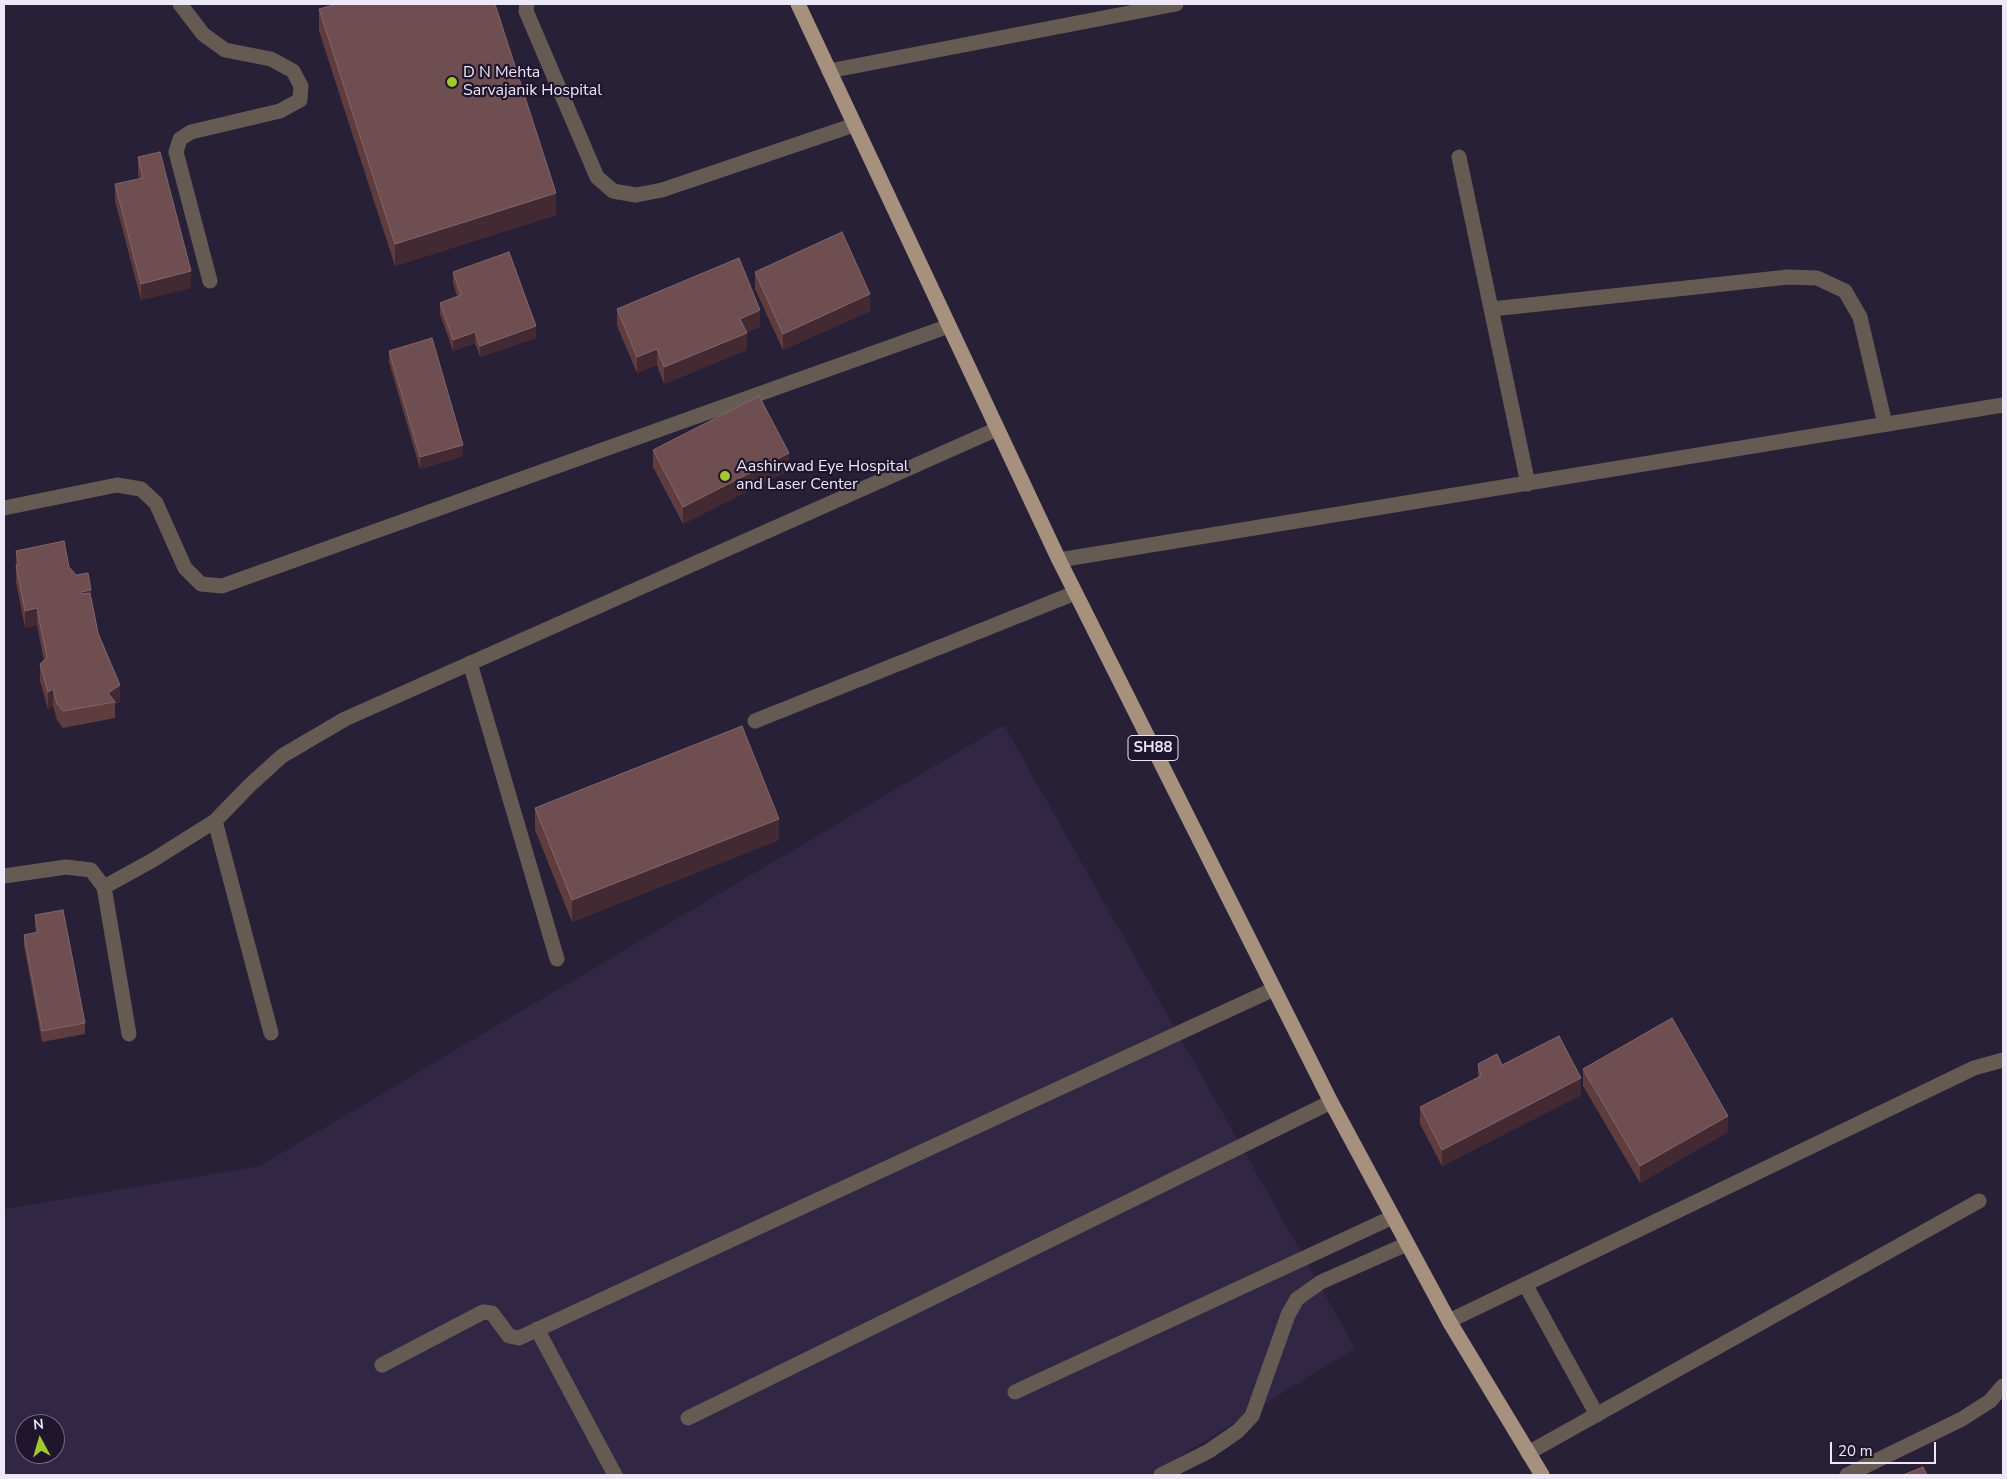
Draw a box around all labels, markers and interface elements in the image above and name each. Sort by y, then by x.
place label: D N Mehta Sarvajanik Hospital [463,63,602,101]
marker: D N Mehta Sarvajanik Hospital [445,75,459,89]
place label: Aashirwad Eye Hospital and Laser Center [736,457,909,495]
marker: Aashirwad Eye Hospital and Laser Center [718,469,732,483]
road number: SH88 [1128,736,1178,760]
north arrow [15,1414,65,1464]
text: N [32,1415,45,1435]
scale bar [1832,1432,1938,1464]
text: 20 m [1838,1441,1873,1461]

